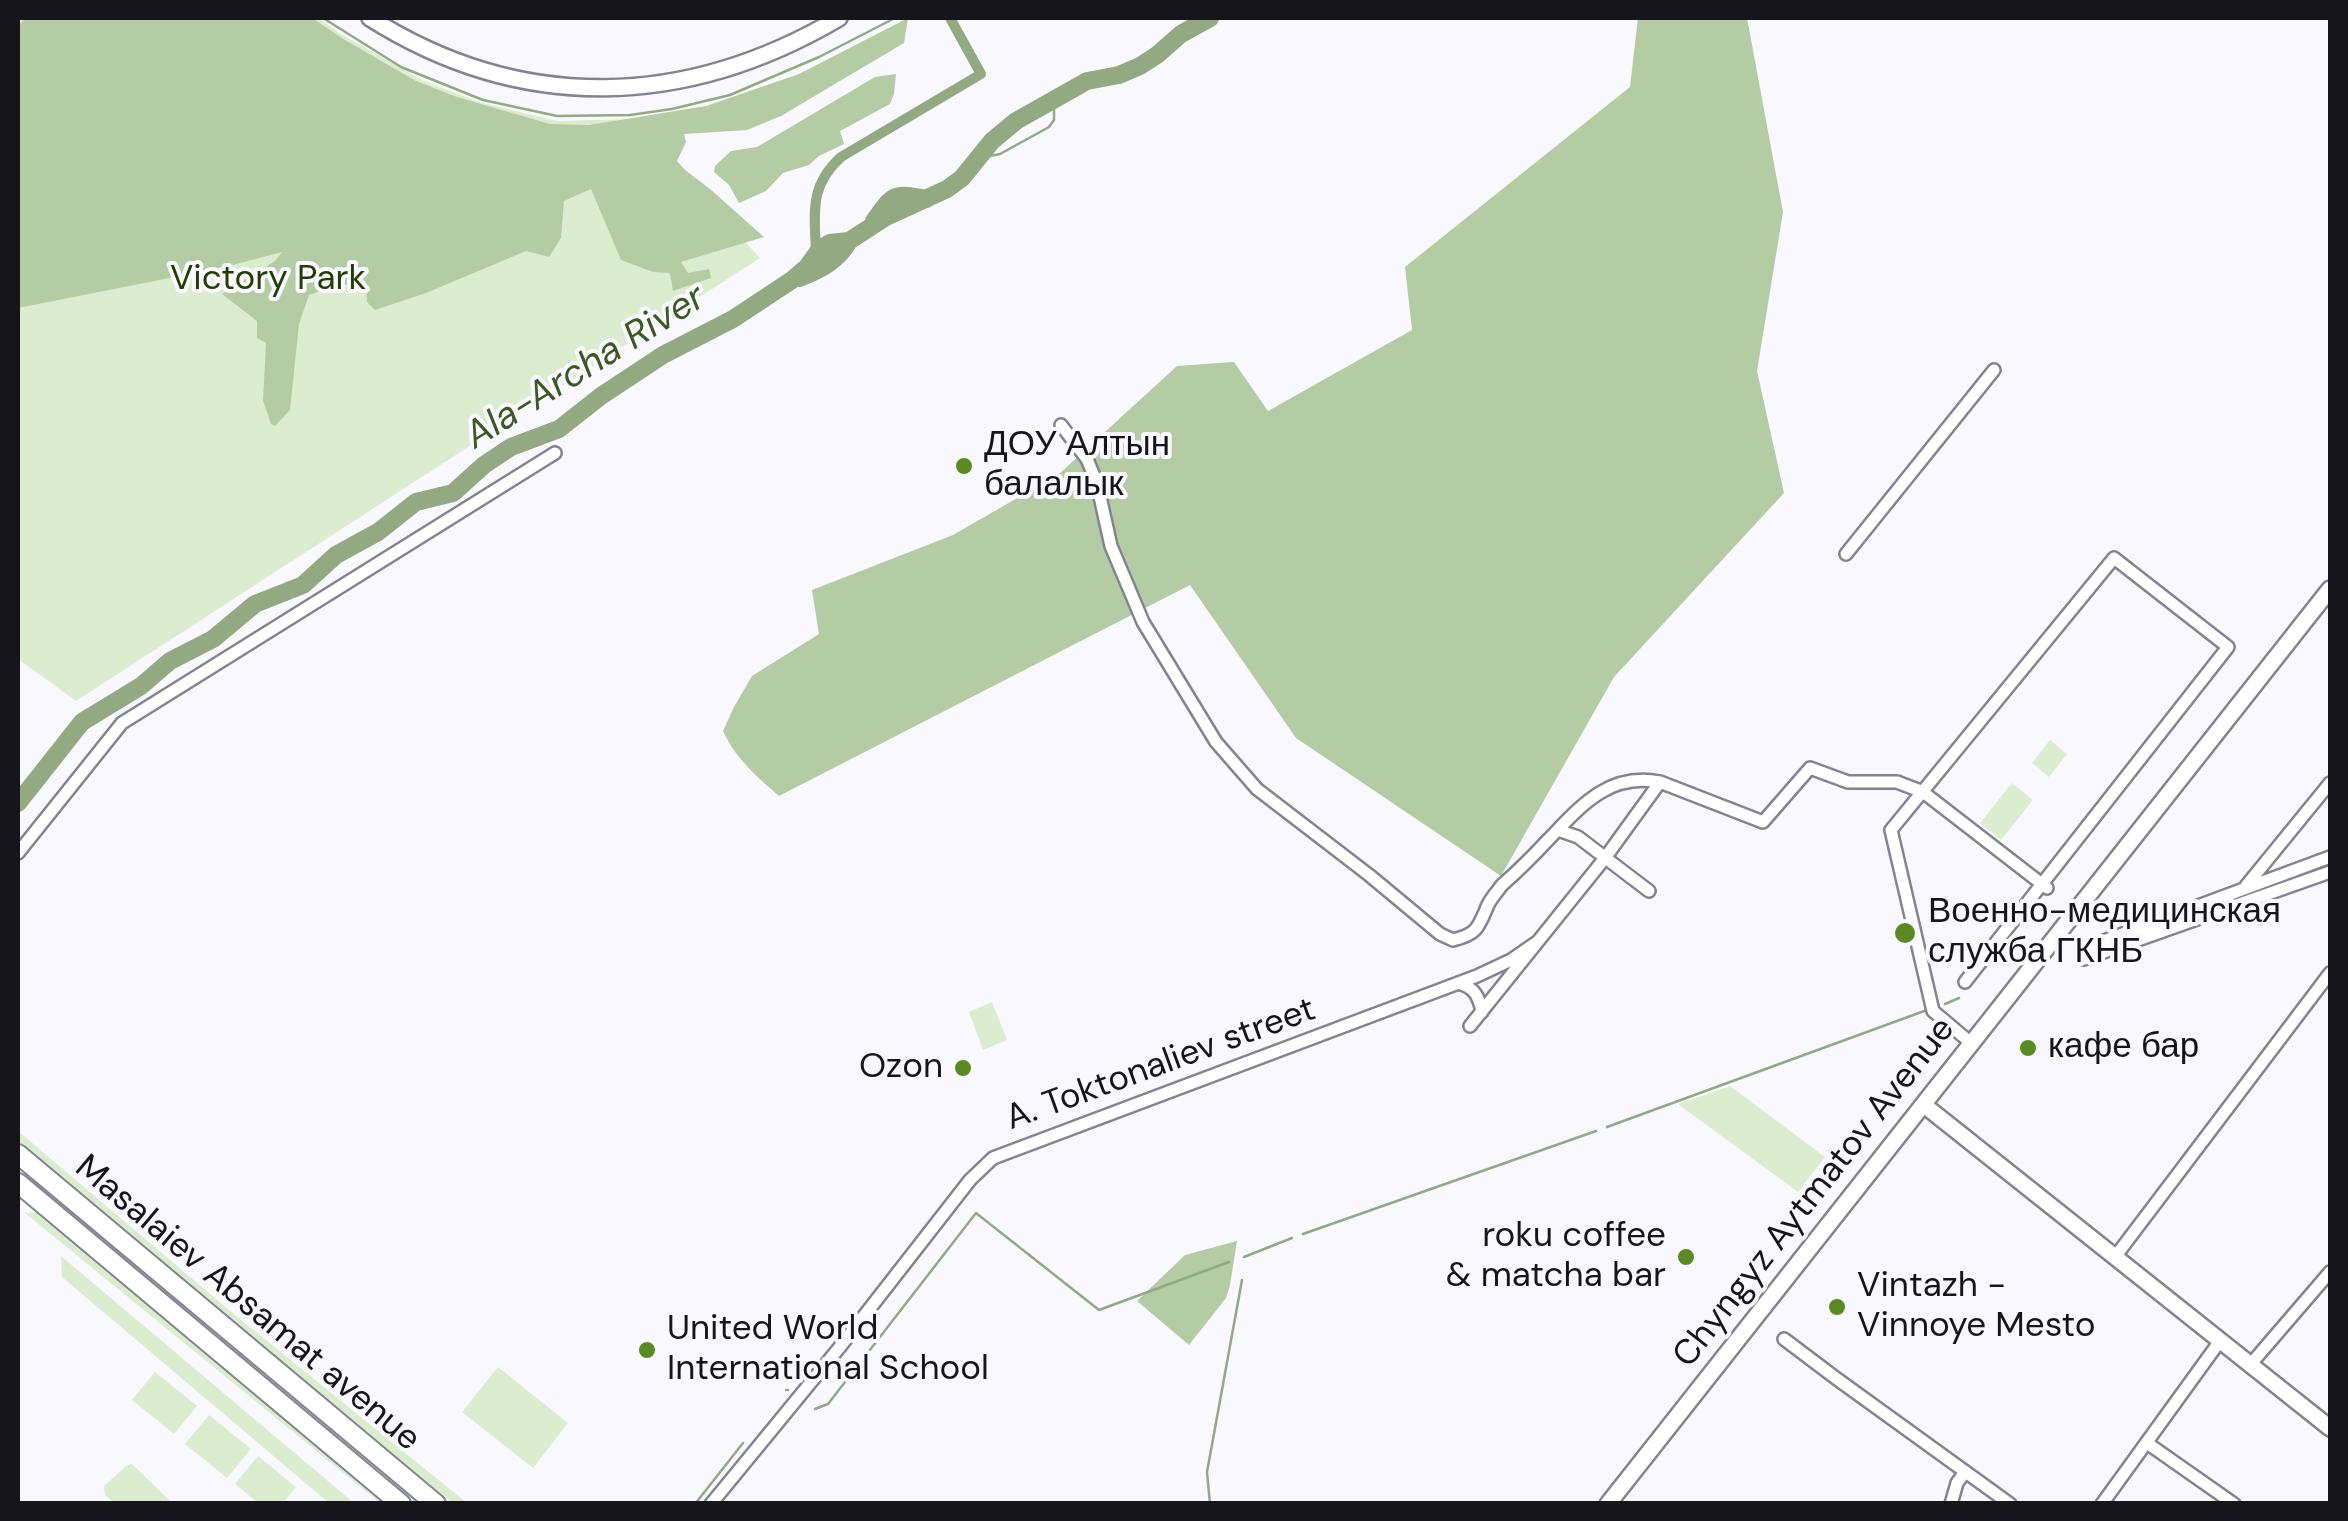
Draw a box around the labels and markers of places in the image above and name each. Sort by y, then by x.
place label: ДОУ Алтын балалык [984,425,1170,507]
marker: ДОУ Алтын балалык [953,455,975,477]
place label: Военно-медицинская служба ГКНБ [1928,892,2281,974]
marker: Военно-медицинская служба ГКНБ [1892,920,1918,946]
place label: кафе бар [2048,1027,2199,1069]
marker: кафе бар [2017,1037,2039,1059]
place label: Ozon [859,1047,943,1089]
marker: Ozon [952,1057,974,1079]
place label: roku coffee & matcha bar [1446,1216,1666,1298]
marker: roku coffee & matcha bar [1675,1246,1697,1268]
place label: Vintazh - Vinnoye Mesto [1857,1266,2095,1348]
marker: Vintazh - Vinnoye Mesto [1826,1296,1848,1318]
place label: United World International School [667,1309,989,1391]
marker: United World International School [636,1339,658,1361]

